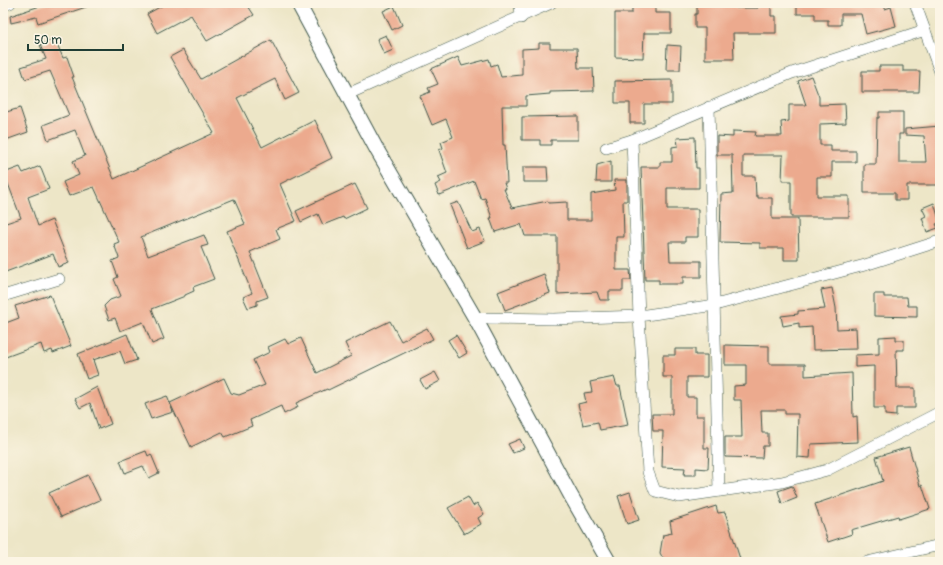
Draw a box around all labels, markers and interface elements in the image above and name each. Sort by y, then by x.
scale bar [28,26,123,52]
text: 50 m [34,33,62,48]

